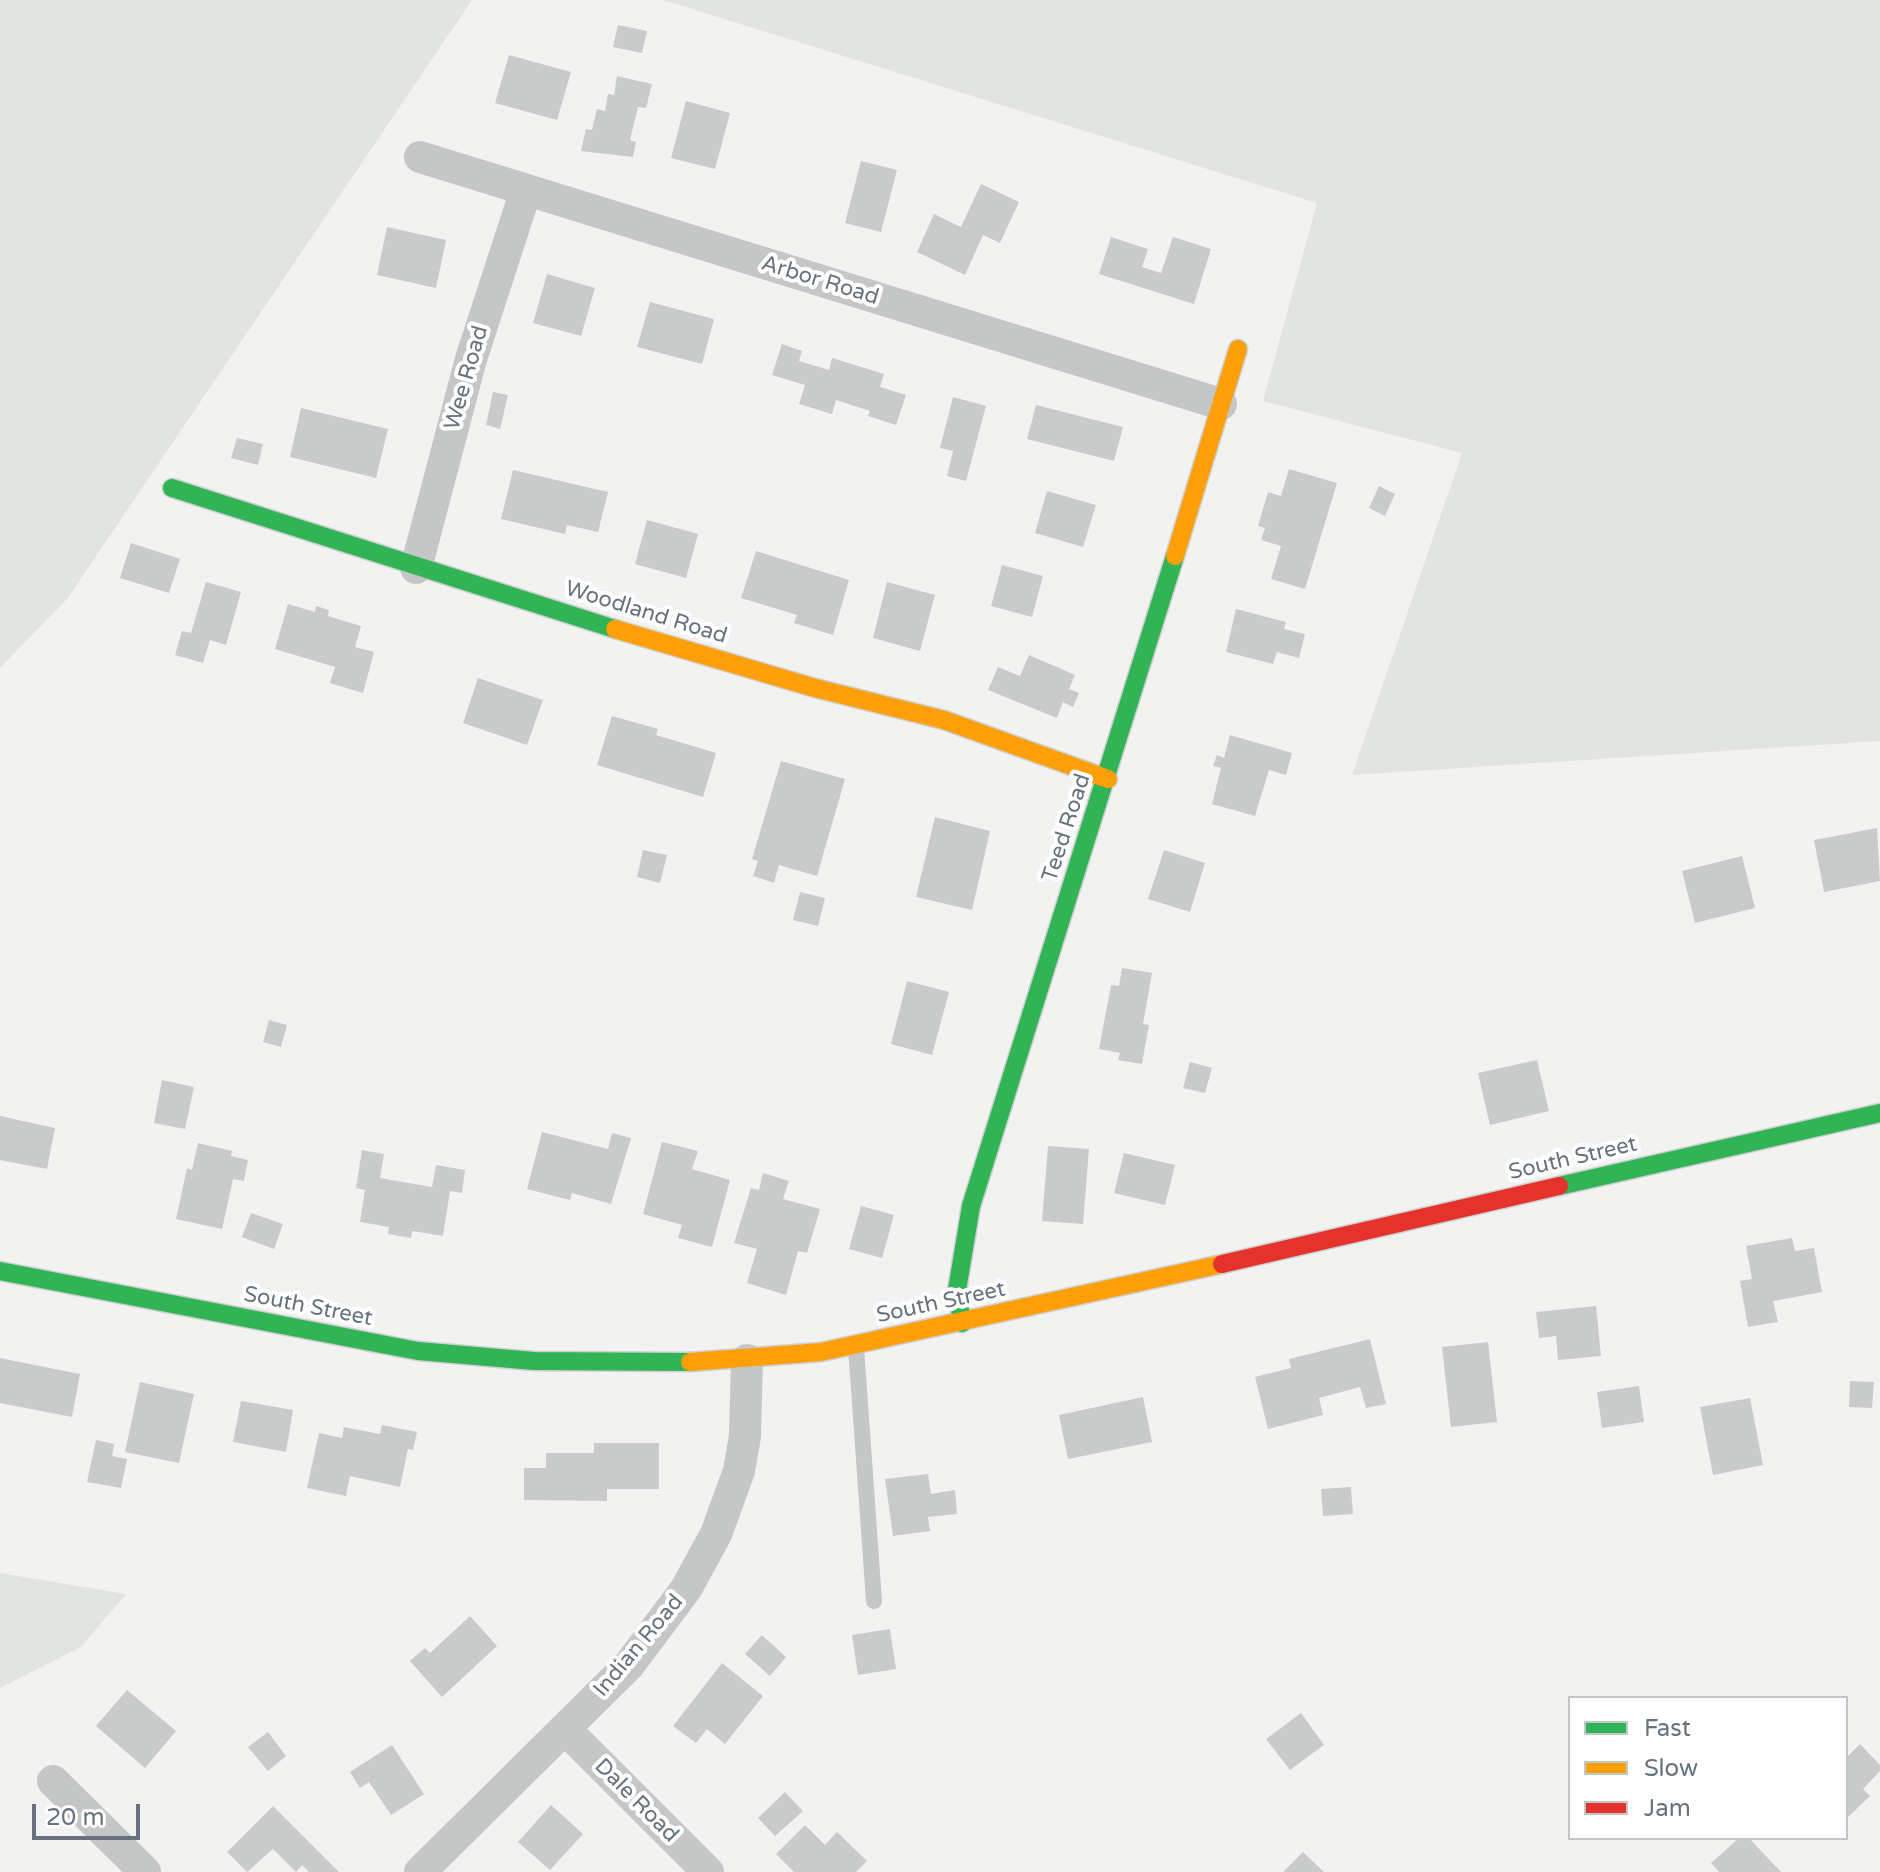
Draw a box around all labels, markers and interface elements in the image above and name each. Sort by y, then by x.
street label: Arbor Road [758,251,882,311]
street label: Wee Road [440,323,494,433]
street label: Woodland Road [562,576,730,650]
street label: Teed Road [1037,771,1097,885]
street label: South Street [1506,1131,1640,1187]
street label: South Street [874,1276,1008,1330]
street label: South Street [241,1282,375,1332]
street label: Indian Road [589,1589,689,1703]
legend [1568,1696,1848,1840]
text: Fast [1644,1714,1691,1743]
street label: Dale Road [589,1754,683,1848]
text: Slow [1644,1754,1698,1783]
scale bar [36,1788,144,1838]
text: Jam [1644,1794,1691,1823]
text: 20 m [46,1803,104,1832]

